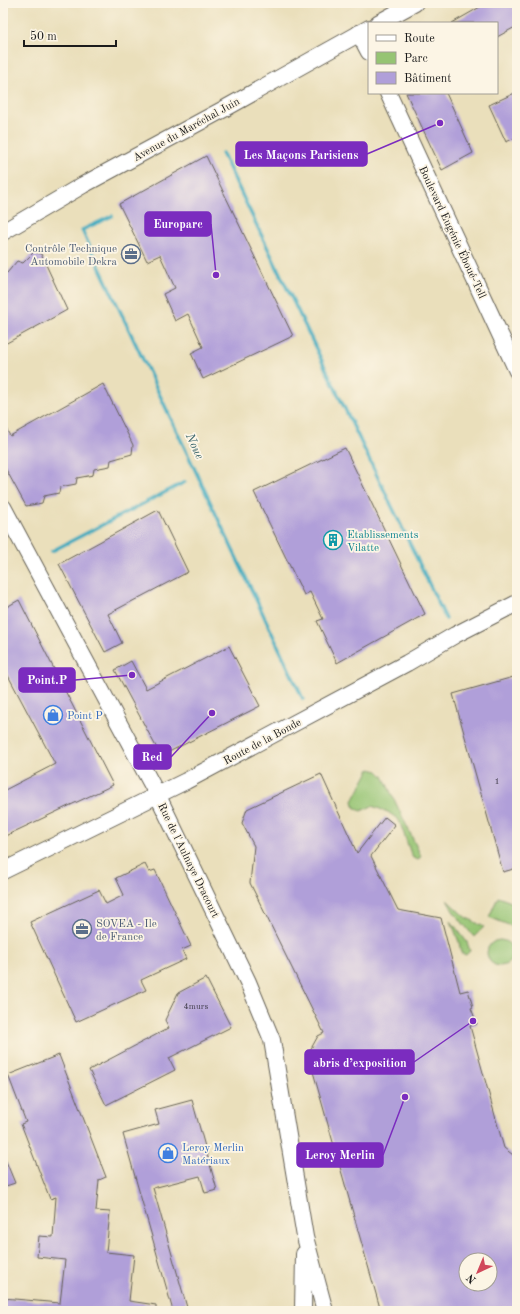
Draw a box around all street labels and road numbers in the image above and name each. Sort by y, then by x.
street label: Avenue du Maréchal Juin [132,96,242,164]
street label: Boulevard Eugénie Éboué-Tell [416,164,489,300]
street label: Route de la Bonde [222,717,303,767]
street label: Rue de l'Aulnaye Dracourt [155,801,220,920]

